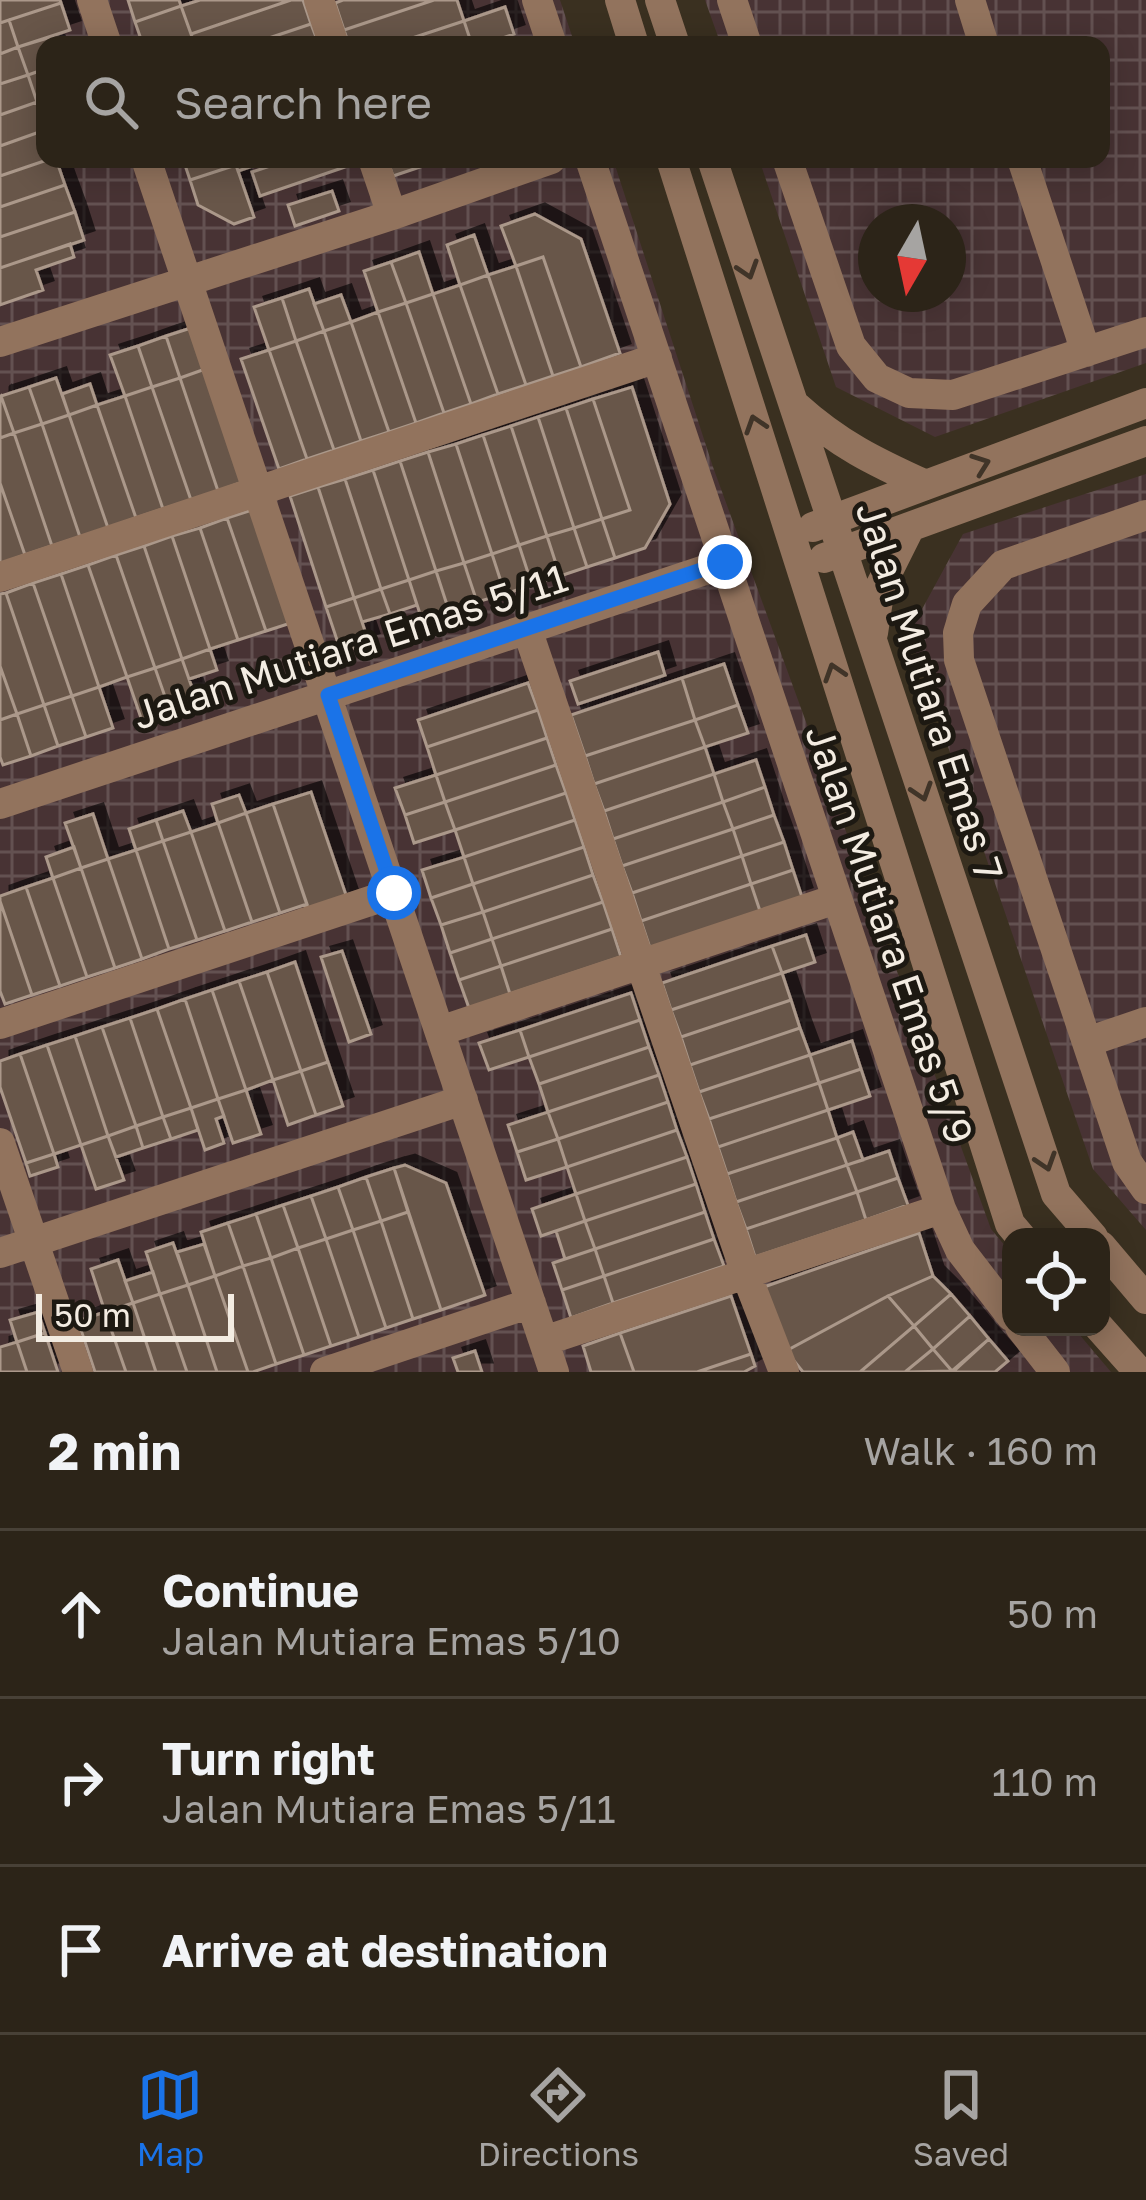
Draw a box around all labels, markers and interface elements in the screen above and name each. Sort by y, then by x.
search box [36,36,1110,168]
icon: search [78,69,144,135]
text: Search here [174,75,432,129]
north arrow [858,204,966,312]
one-way arrow [734,259,759,280]
one-way arrow [744,414,769,435]
one-way arrow [969,454,990,479]
street label: Jalan Mutiara Emas 7 [847,496,1013,886]
route end [698,535,752,589]
street label: Jalan Mutiara Emas 5/11 [127,554,573,738]
one-way arrow [823,662,848,683]
street label: Jalan Mutiara Emas 5/9 [796,719,984,1149]
one-way arrow [908,781,933,802]
route start [367,866,421,920]
one-way arrow [1031,1151,1056,1172]
map controls [1002,1228,1110,1336]
button: locate [1002,1228,1110,1336]
scale bar [36,1288,234,1341]
text: 50 m [54,1295,131,1334]
text: 2 min [48,1420,181,1481]
text: Walk · 160 m [863,1427,1098,1474]
text: Continue [162,1563,359,1617]
icon: ahead [48,1581,114,1647]
text: 50 m [1007,1590,1098,1637]
text: Jalan Mutiara Emas 5/10 [162,1617,621,1664]
text: Turn right [162,1731,375,1785]
icon: right [48,1749,114,1815]
text: 110 m [992,1758,1098,1805]
text: Jalan Mutiara Emas 5/11 [162,1785,616,1832]
icon: arrive [48,1917,114,1983]
text: Arrive at destination [162,1923,608,1977]
tab: Map [137,2062,204,2173]
tab: Directions [478,2062,639,2173]
tab: Saved [913,2062,1009,2173]

